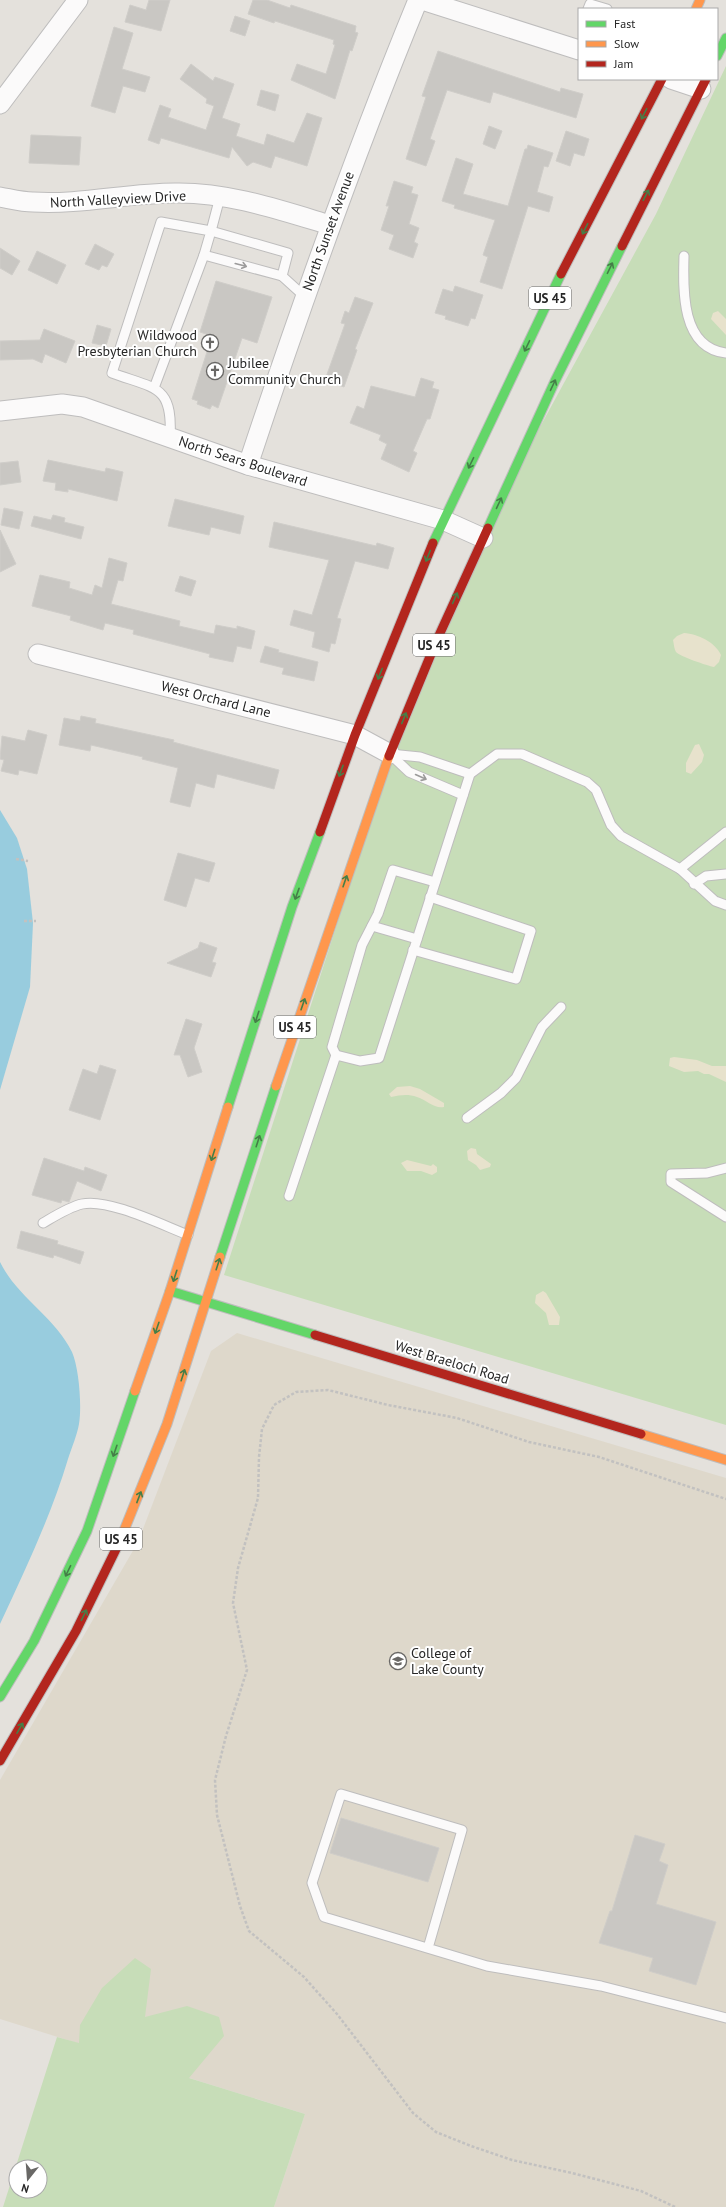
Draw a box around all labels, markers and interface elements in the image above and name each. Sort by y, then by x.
legend [578,8,718,80]
text: Fast [614,16,635,31]
text: Slow [614,36,639,51]
text: Jam [613,56,633,71]
one-way arrow [640,107,647,119]
street label: North Sunset Avenue [298,169,358,293]
street label: North Valleyview Drive [50,186,186,212]
one-way arrow [643,189,651,201]
one-way arrow [580,223,588,235]
one-way arrow [235,262,248,269]
one-way arrow [607,262,614,274]
road number: US 45 [529,287,571,309]
place label: Wildwood Presbyterian Church [77,326,197,360]
church icon: Wildwood Presbyterian Church [200,333,220,353]
one-way arrow [523,339,530,351]
place label: Jubilee Community Church [227,354,341,388]
church icon: Jubilee Community Church [205,361,225,381]
one-way arrow [550,379,557,391]
street label: North Sears Boulevard [176,432,310,490]
one-way arrow [467,457,474,469]
one-way arrow [496,497,503,509]
one-way arrow [424,550,431,562]
one-way arrow [452,593,459,605]
road number: US 45 [413,634,455,656]
one-way arrow [375,667,383,679]
street label: West Orchard Lane [159,677,273,721]
one-way arrow [401,713,409,725]
one-way arrow [337,765,345,777]
one-way arrow [414,774,426,781]
one-way arrow [341,875,349,887]
one-way arrow [292,887,300,899]
one-way arrow [300,997,307,1010]
one-way arrow [253,1011,260,1024]
road number: US 45 [274,1016,316,1038]
one-way arrow [255,1134,262,1147]
one-way arrow [209,1148,216,1161]
one-way arrow [215,1259,223,1271]
one-way arrow [170,1270,178,1282]
one-way arrow [153,1321,160,1334]
street label: West Braeloch Road [393,1336,511,1388]
one-way arrow [179,1369,187,1381]
one-way arrow [111,1444,118,1457]
one-way arrow [135,1491,143,1503]
road number: US 45 [100,1528,142,1550]
one-way arrow [64,1565,71,1577]
one-way arrow [81,1609,88,1621]
place label: College of Lake County [411,1644,484,1678]
school or university icon: College of Lake County [388,1651,408,1671]
one-way arrow [17,1722,25,1734]
north arrow [8,2159,48,2199]
text: N [20,2181,31,2196]

